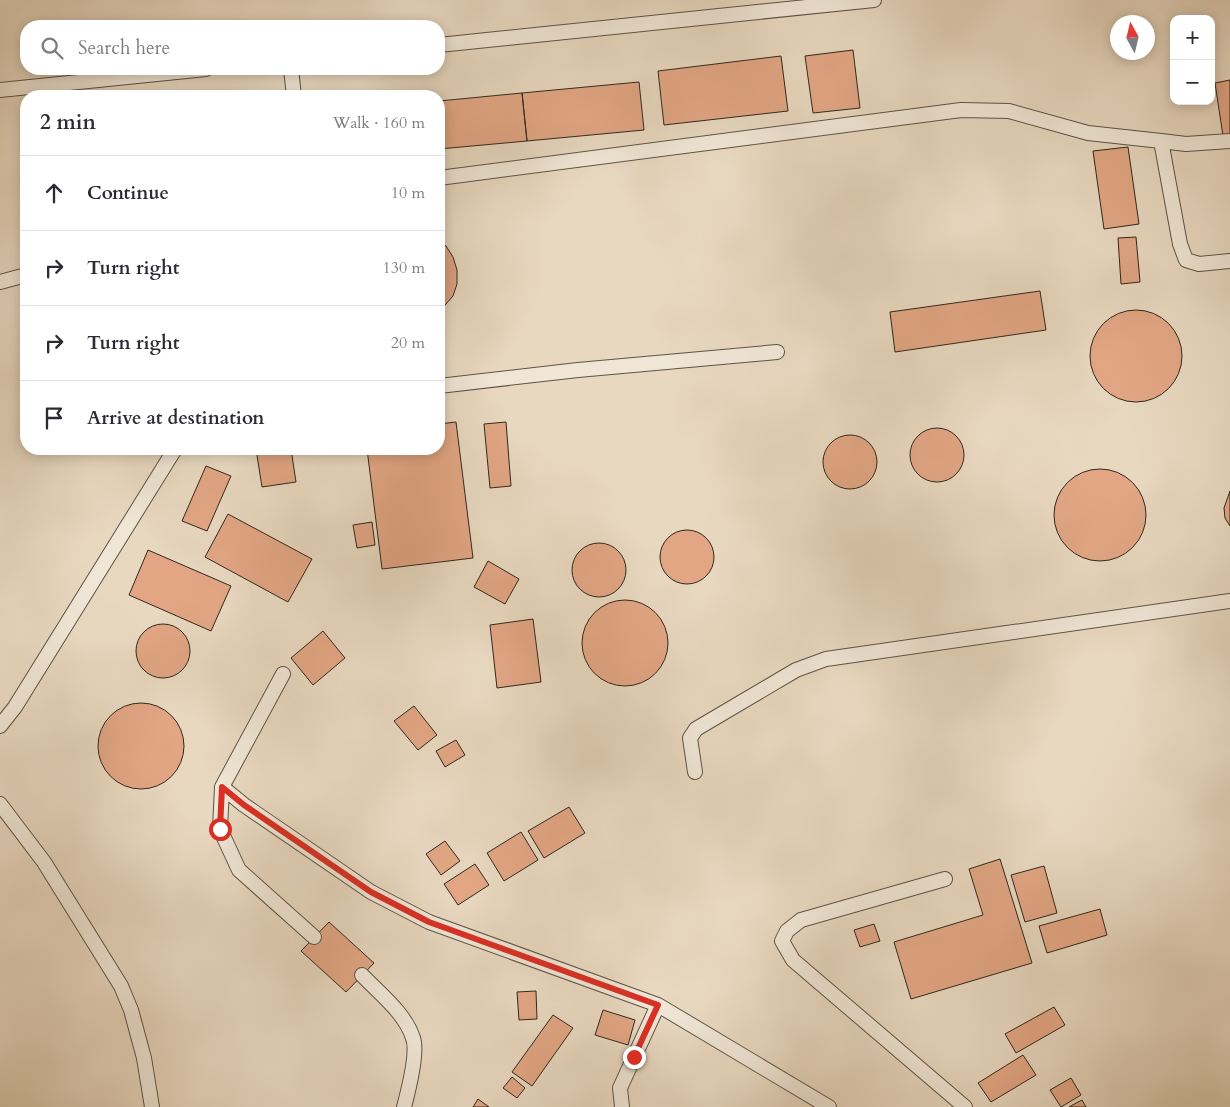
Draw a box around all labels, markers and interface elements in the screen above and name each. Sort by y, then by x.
north arrow [1110,15,1155,60]
map controls [1170,15,1215,105]
button: + [1170,15,1215,60]
search box [20,20,445,75]
icon: search [38,34,66,62]
text: Search here [78,35,170,61]
button: − [1170,60,1215,105]
text: 2 min [40,108,96,137]
text: Walk · 160 m [333,112,425,134]
icon: ahead [40,179,68,207]
text: Continue [87,180,169,206]
text: 10 m [391,182,425,204]
icon: right [40,254,68,282]
text: Turn right [87,255,179,281]
text: 130 m [383,257,425,279]
icon: right [40,329,68,357]
text: Turn right [87,330,179,356]
text: 20 m [391,332,425,354]
icon: arrive [40,404,68,432]
text: Arrive at destination [87,405,264,431]
route start [209,818,232,841]
route end [623,1046,646,1069]

